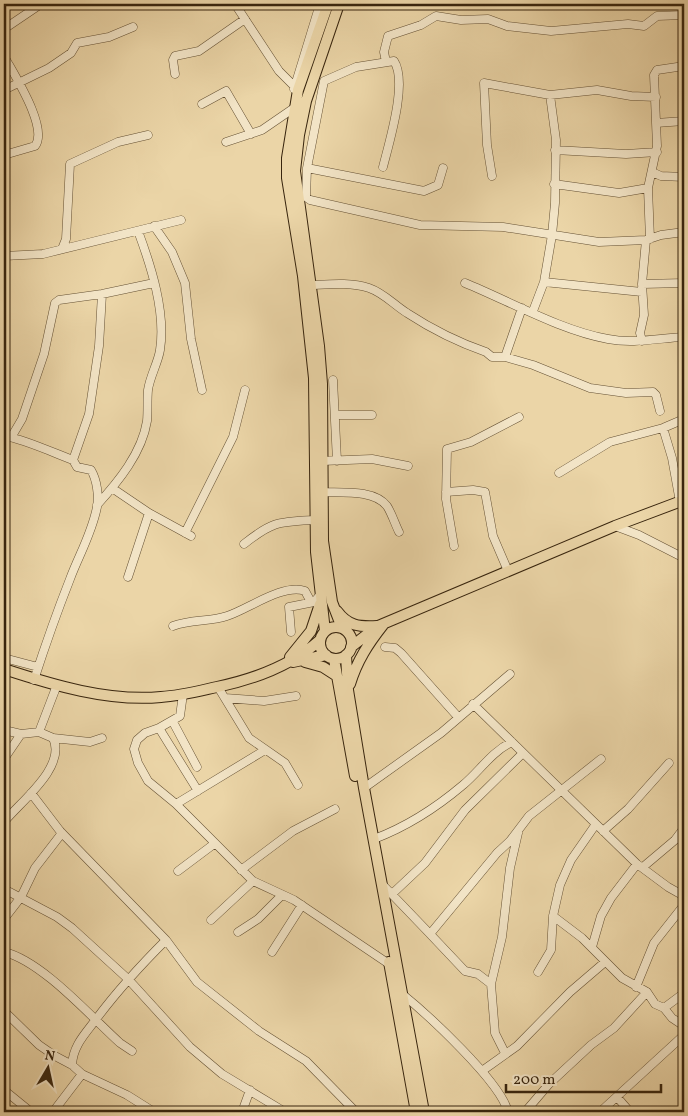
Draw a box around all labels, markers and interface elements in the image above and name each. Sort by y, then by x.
north arrow [22,1044,72,1094]
text: N [43,1046,56,1067]
scale bar [506,1061,660,1093]
text: 200 m [513,1070,556,1091]

